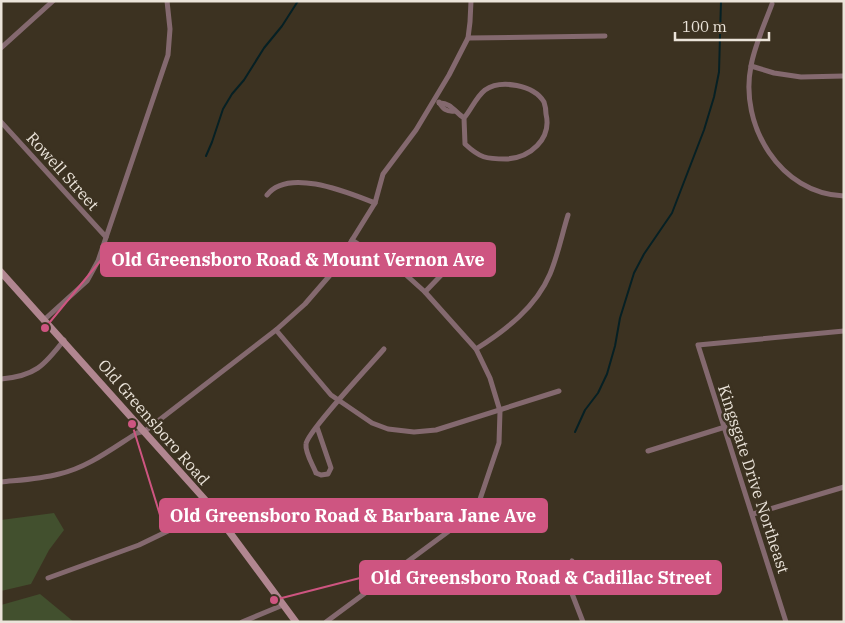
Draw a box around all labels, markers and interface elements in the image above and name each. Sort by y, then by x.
scale bar [675,10,769,42]
text: 100 m [682,17,727,36]
street label: Rowell Street [23,128,104,215]
callout: Old Greensboro Road & Mount Vernon Ave [101,243,495,276]
text: Old Greensboro Road & Mount Vernon Ave [111,248,485,271]
street label: Old Greensboro Road [94,355,214,489]
street label: Kingsgate Drive Northeast [714,382,794,576]
callout: Old Greensboro Road & Barbara Jane Ave [160,499,547,532]
text: Old Greensboro Road & Barbara Jane Ave [170,504,536,527]
callout: Old Greensboro Road & Cadillac Street [360,561,721,594]
text: Old Greensboro Road & Cadillac Street [371,566,712,589]

